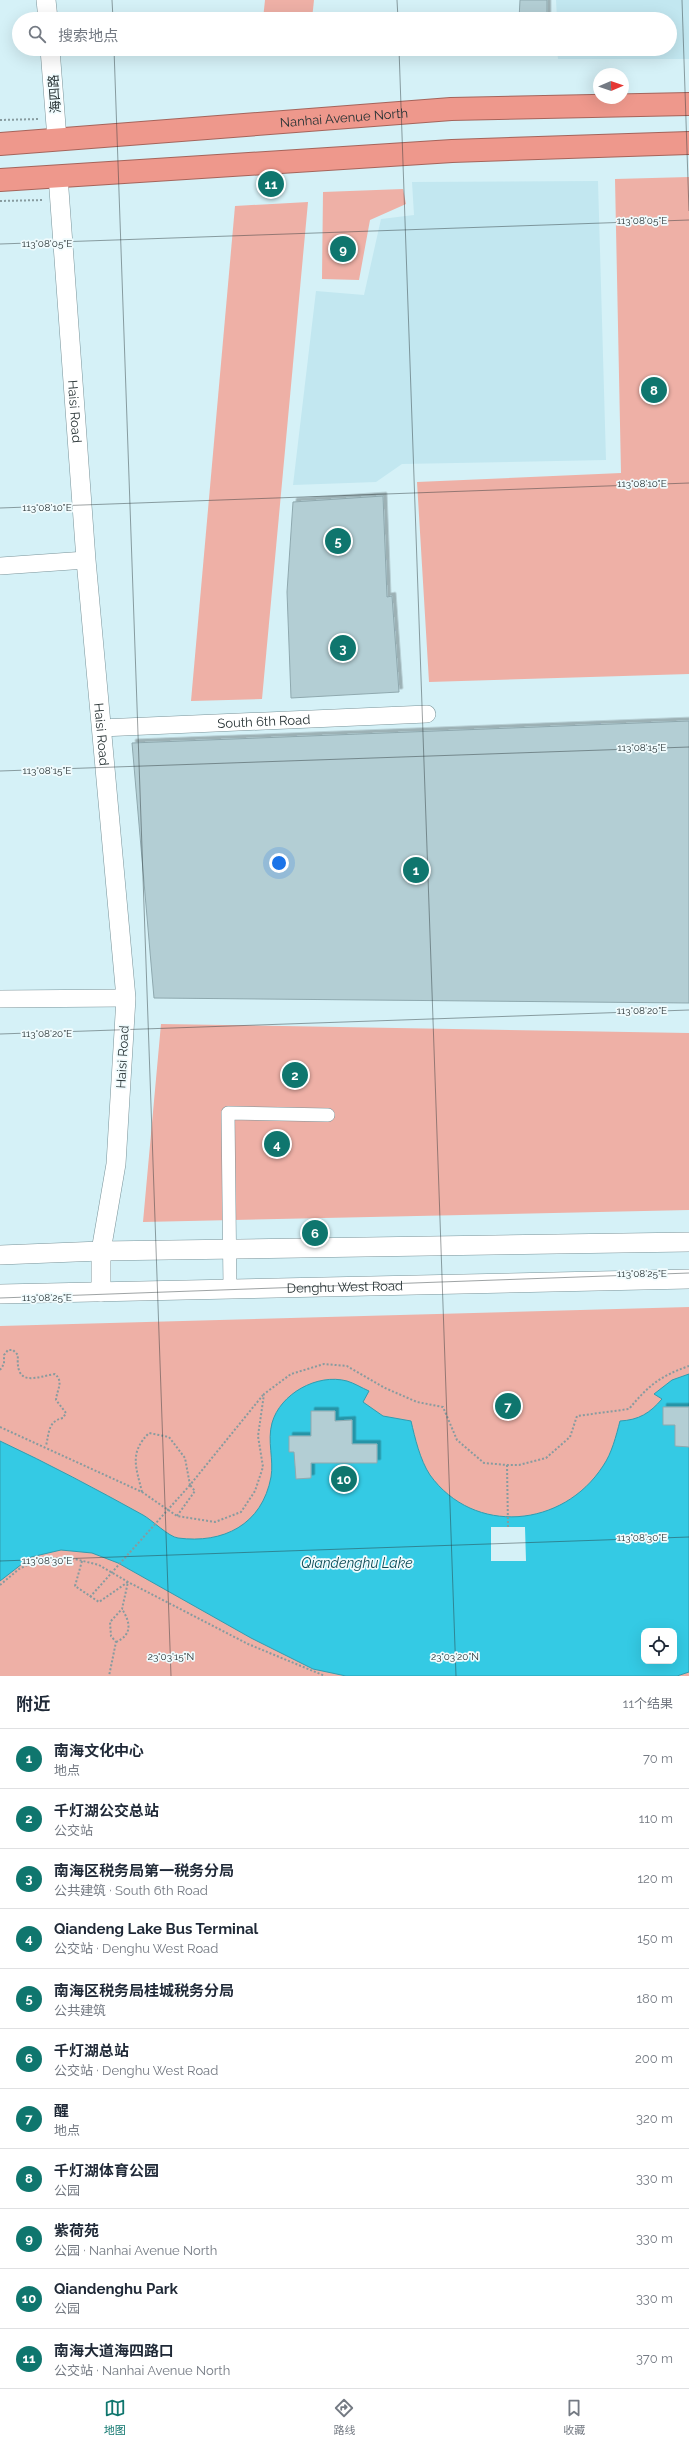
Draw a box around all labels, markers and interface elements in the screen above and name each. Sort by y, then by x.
search box [12,12,677,56]
icon: search [26,23,48,45]
text: 搜索地点 [58,27,118,45]
north arrow [593,68,629,104]
street label: 海四路 [46,74,63,114]
street label: Nanhai Avenue North [279,105,409,130]
pin: 11 [258,169,284,199]
text: 113°08'05"E [617,215,667,226]
pin: 9 [330,234,356,264]
text: 113°08'05"E [22,238,72,249]
pin: 8 [641,375,667,405]
street label: Haisi Road [65,379,84,443]
text: 113°08'10"E [617,478,667,489]
text: 113°08'10"E [22,502,72,513]
pin: 5 [325,526,351,556]
pin: 3 [330,633,356,663]
street label: Haisi Road [91,702,112,766]
street label: South 6th Road [217,712,311,731]
text: 113°08'15"E [618,742,666,753]
text: 113°08'15"E [23,765,71,776]
your location [269,853,289,873]
pin: 1 [403,855,429,885]
text: 113°08'20"E [617,1005,667,1016]
street label: Haisi Road [113,1025,132,1089]
text: 113°08'20"E [22,1028,72,1039]
pin: 2 [282,1060,308,1090]
pin: 4 [264,1129,290,1159]
pin: 6 [302,1218,328,1248]
text: 113°08'25"E [617,1268,667,1279]
street label: Denghu West Road [287,1278,403,1296]
text: 113°08'25"E [22,1292,72,1303]
pin: 7 [495,1391,521,1421]
pin: 10 [331,1464,357,1494]
text: 113°08'30"E [617,1532,667,1543]
text: 113°08'30"E [22,1555,72,1566]
water label: Qiandenghu Lake [301,1555,413,1571]
map controls [641,1628,677,1664]
button: locate [641,1628,677,1664]
text: 23°03'15"N [148,1651,194,1662]
text: 23°03'20"N [431,1651,479,1662]
text: 附近 [16,1694,50,1714]
text: 11个结果 [623,1696,673,1711]
text: 南海文化中心 [54,1742,144,1760]
text: 1 [26,1751,32,1766]
text: 70 m [643,1751,673,1766]
text: 地点 [54,1763,80,1778]
text: 千灯湖公交总站 [54,1802,159,1820]
text: 2 [25,1811,33,1826]
text: 110 m [639,1811,673,1826]
text: 公交站 [54,1823,93,1838]
text: 南海区税务局第一税务分局 [54,1862,234,1880]
text: 3 [25,1871,33,1886]
text: 120 m [637,1871,673,1886]
text: 公共建筑 · South 6th Road [54,1883,208,1898]
text: Qiandeng Lake Bus Terminal [54,1920,258,1938]
text: 4 [25,1931,33,1946]
text: 150 m [637,1931,673,1946]
text: 公交站 · Denghu West Road [54,1941,218,1956]
text: 南海区税务局桂城税务分局 [54,1982,234,2000]
text: 5 [25,1991,33,2006]
text: 180 m [637,1991,673,2006]
text: 公共建筑 [54,2003,106,2018]
text: 千灯湖总站 [54,2042,129,2060]
text: 6 [25,2051,33,2066]
text: 200 m [635,2051,673,2066]
text: 公交站 · Denghu West Road [54,2063,218,2078]
text: 醒 [54,2102,69,2120]
text: 7 [25,2111,33,2126]
text: 320 m [636,2111,673,2126]
text: 地点 [54,2123,80,2138]
text: 千灯湖体育公园 [54,2162,159,2180]
text: 8 [25,2171,33,2186]
text: 330 m [636,2171,673,2186]
text: 公园 [54,2183,80,2198]
text: 紫荷苑 [54,2222,99,2240]
text: 9 [25,2231,33,2246]
text: 330 m [636,2231,673,2246]
text: 公园 · Nanhai Avenue North [54,2243,217,2258]
text: Qiandenghu Park [54,2280,178,2298]
text: 10 [22,2291,36,2306]
text: 330 m [636,2291,673,2306]
text: 公园 [54,2301,80,2316]
text: 南海大道海四路口 [54,2342,174,2360]
text: 11 [23,2351,35,2366]
text: 370 m [636,2351,673,2366]
text: 公交站 · Nanhai Avenue North [54,2363,230,2378]
tab: 地图 [104,2397,126,2437]
tab: 路线 [333,2397,355,2437]
tab: 收藏 [563,2397,585,2437]

